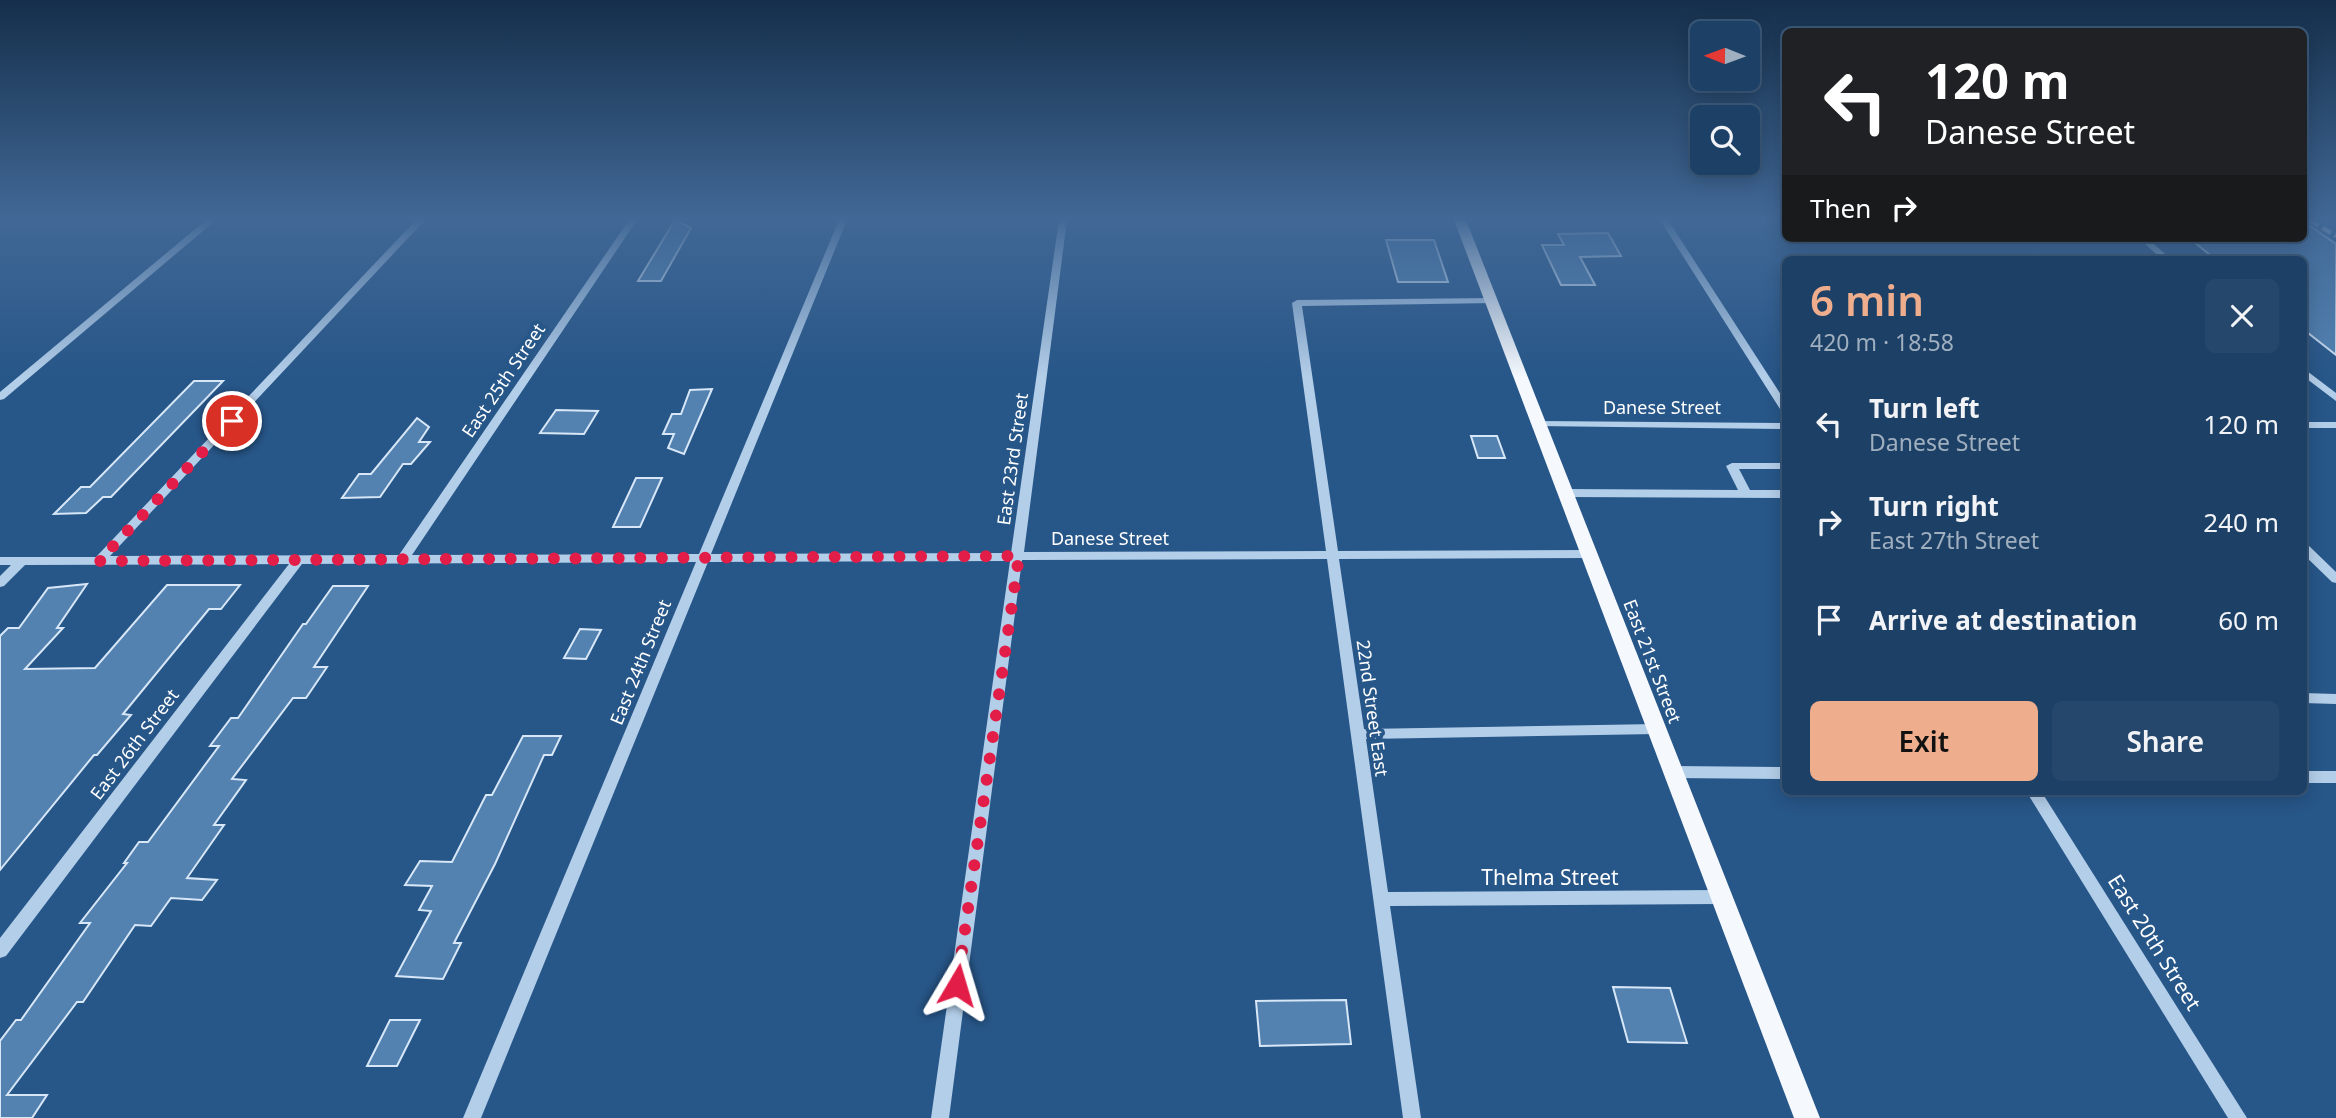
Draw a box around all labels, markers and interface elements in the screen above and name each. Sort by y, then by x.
north arrow [1690,21,1760,91]
map controls [1690,21,1760,175]
text: 120 m [1925,47,2070,113]
icon: left [1810,56,1901,147]
button: search [1690,105,1760,175]
text: Danese Street [1925,110,2135,153]
icon: right [1885,189,1923,227]
text: Then [1810,190,1871,226]
text: 6 min [1810,271,1924,328]
button: close [2205,279,2279,353]
street label: East 25th Street [456,318,550,442]
text: 420 m · 18:58 [1810,326,1954,358]
text: Turn left [1869,390,1980,426]
pin [202,391,262,451]
street label: East 23rd Street [991,391,1033,527]
street label: Danese Street [1603,395,1722,419]
icon: arrive [213,402,251,440]
icon: left [1810,405,1848,443]
text: 120 m [2203,406,2279,442]
text: Danese Street [1869,426,2020,458]
text: Turn right [1869,488,1999,524]
icon: right [1810,503,1848,541]
text: 240 m [2203,504,2279,540]
text: East 27th Street [1869,524,2039,556]
street label: Danese Street [1051,526,1170,550]
street label: East 24th Street [604,595,676,728]
street label: East 21st Street [1618,596,1688,727]
icon: arrive [1810,601,1848,639]
text: Arrive at destination [1869,602,2138,638]
text: 60 m [2218,602,2279,638]
street label: 22nd Street East [1352,638,1395,778]
street label: East 26th Street [84,683,184,804]
button: Exit [1810,701,2038,781]
button: Share [2052,701,2279,781]
street label: Thelma Street [1481,863,1619,891]
street label: East 20th Street [2102,869,2208,1016]
position arrow [920,948,994,1022]

